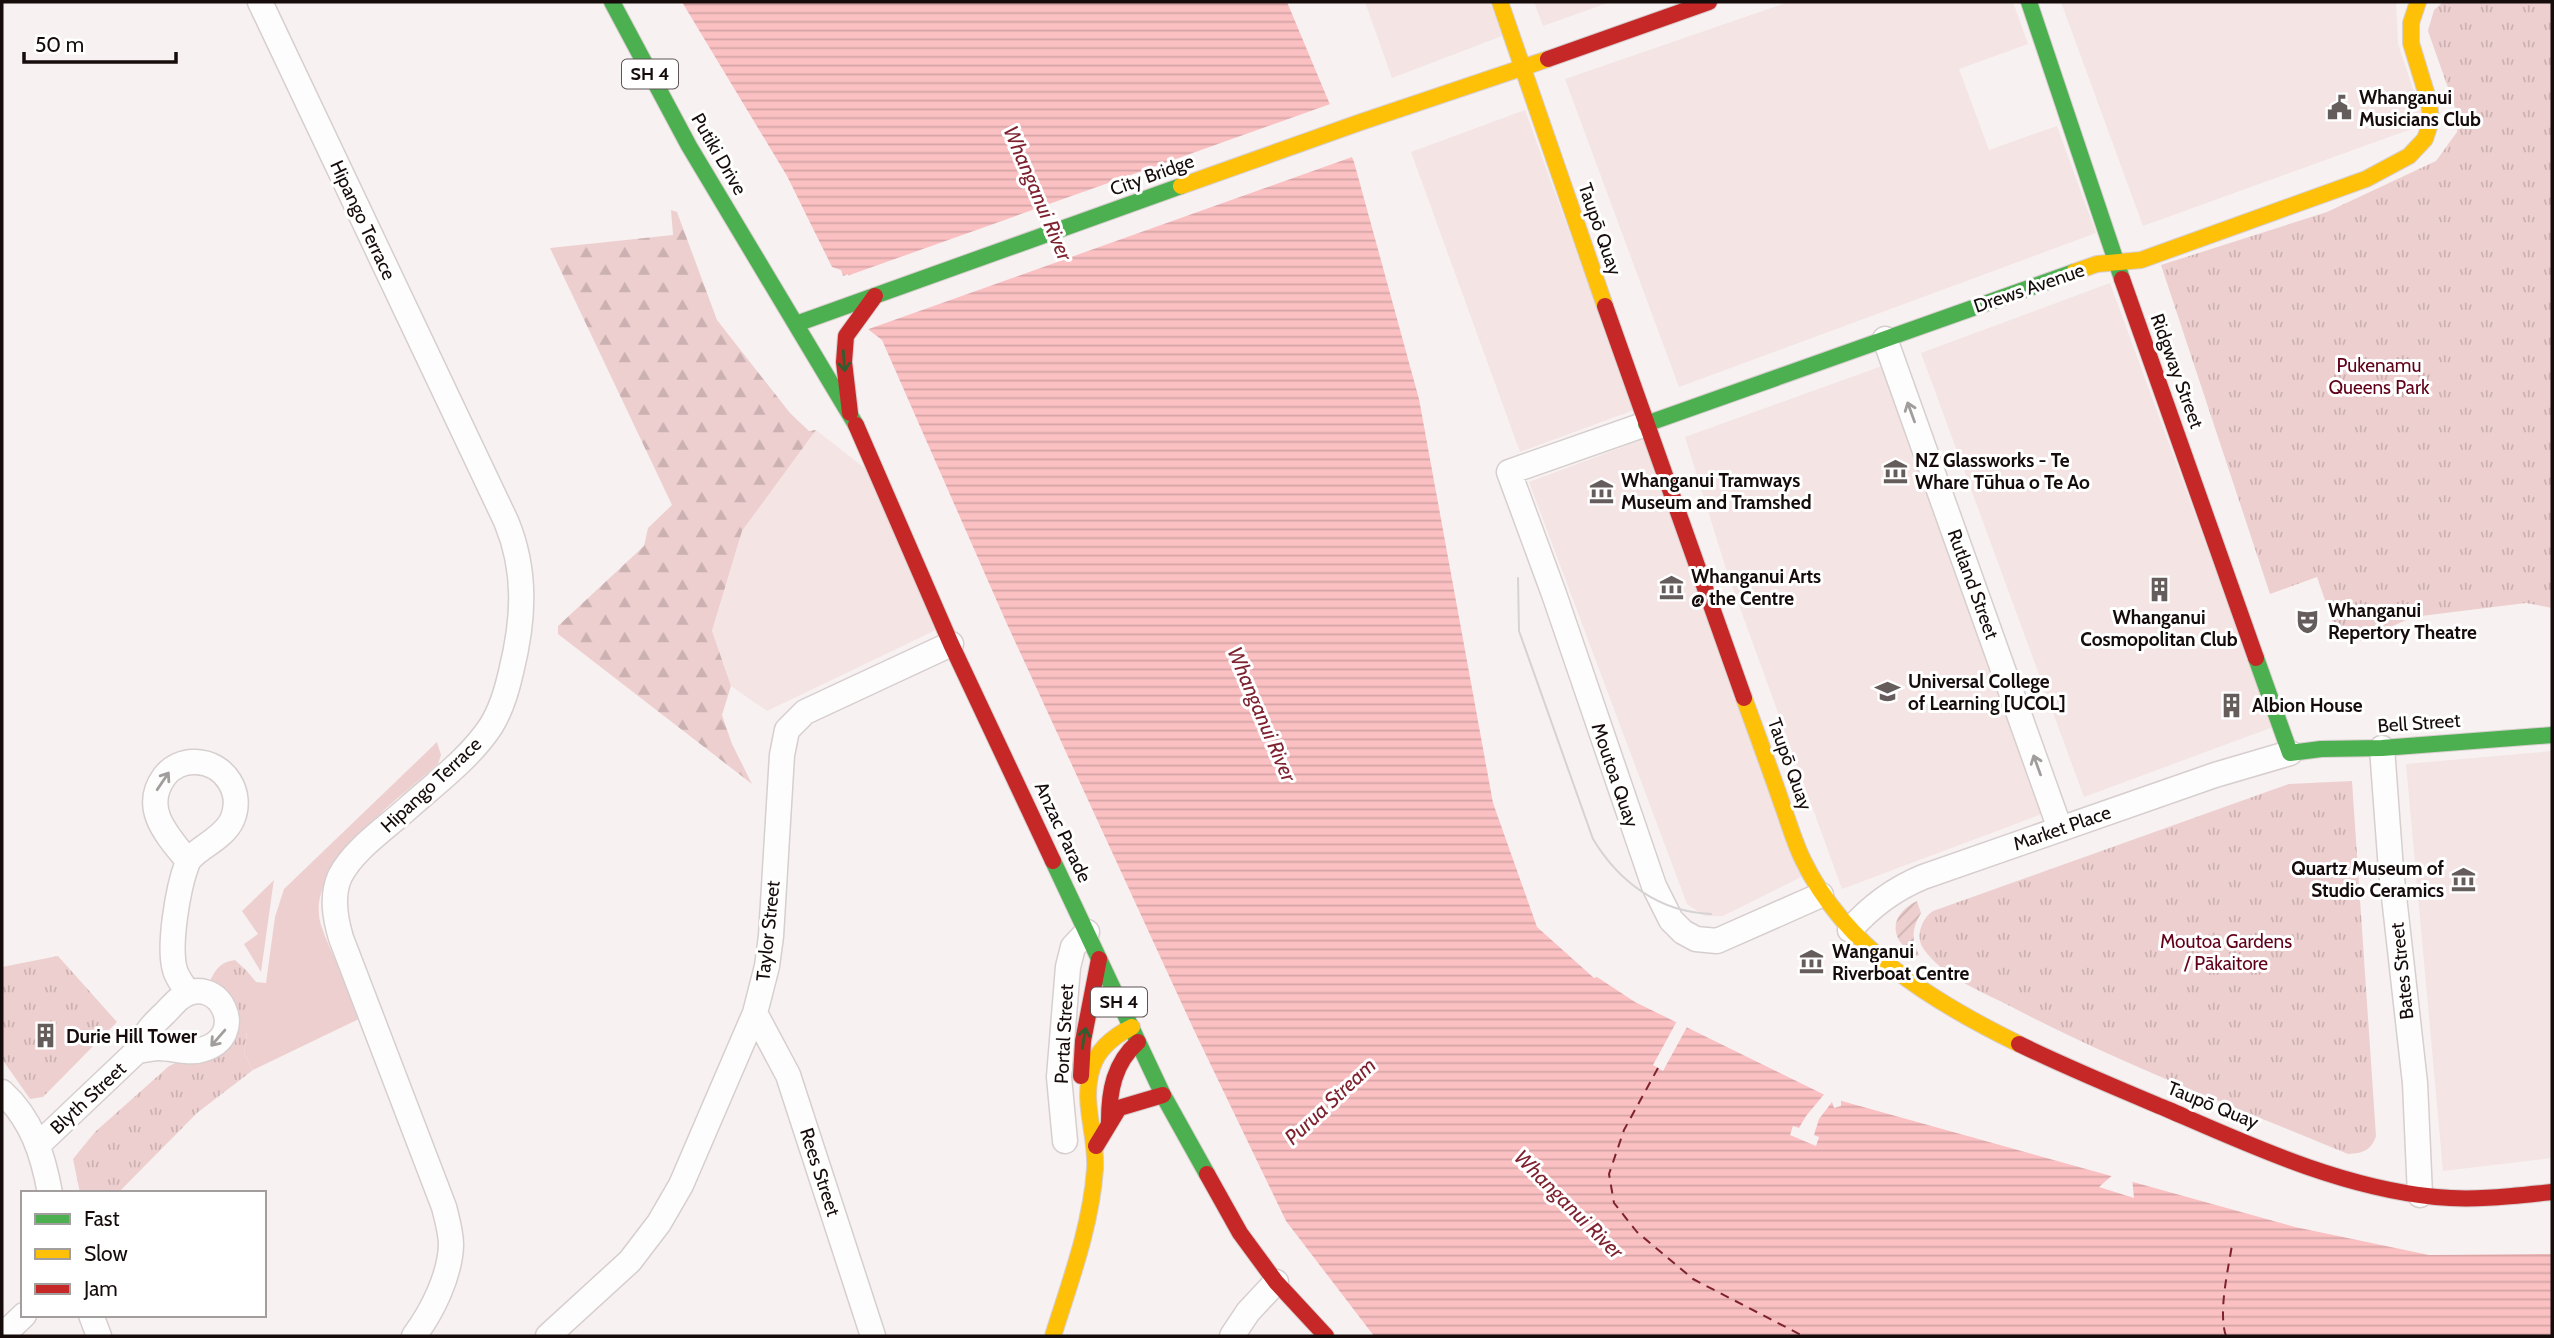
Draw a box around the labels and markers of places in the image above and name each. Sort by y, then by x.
place label: Whanganui Musicians Club [2359,86,2481,131]
public building icon: Whanganui Musicians Club [2325,94,2353,122]
place label: NZ Glassworks - Te Whare Tūhua o Te Ao [1915,449,2090,494]
museum icon: NZ Glassworks - Te Whare Tūhua o Te Ao [1881,457,1909,485]
place label: Whanganui Tramways Museum and Tramshed [1621,469,1811,514]
museum icon: Whanganui Tramways Museum and Tramshed [1587,477,1615,505]
place label: Whanganui Arts @ the Centre [1691,565,1821,610]
museum icon: Whanganui Arts @ the Centre [1657,573,1685,601]
building icon: Whanganui Cosmopolitan Club [2145,575,2173,603]
place label: Whanganui Repertory Theatre [2328,599,2477,644]
place label: Whanganui Cosmopolitan Club [2080,606,2238,651]
theatre icon: Whanganui Repertory Theatre [2294,607,2322,635]
place label: Universal College of Learning [UCOL] [1908,670,2066,715]
school or university icon: Universal College of Learning [UCOL] [1874,678,1902,706]
building icon: Albion House [2218,691,2246,719]
place label: Albion House [2252,694,2363,717]
place label: Quartz Museum of Studio Ceramics [2291,857,2445,902]
museum icon: Quartz Museum of Studio Ceramics [2450,865,2478,893]
place label: Wanganui Riverboat Centre [1832,940,1970,985]
museum icon: Wanganui Riverboat Centre [1798,948,1826,976]
building icon: Durie Hill Tower [32,1022,60,1050]
place label: Durie Hill Tower [66,1025,198,1048]

